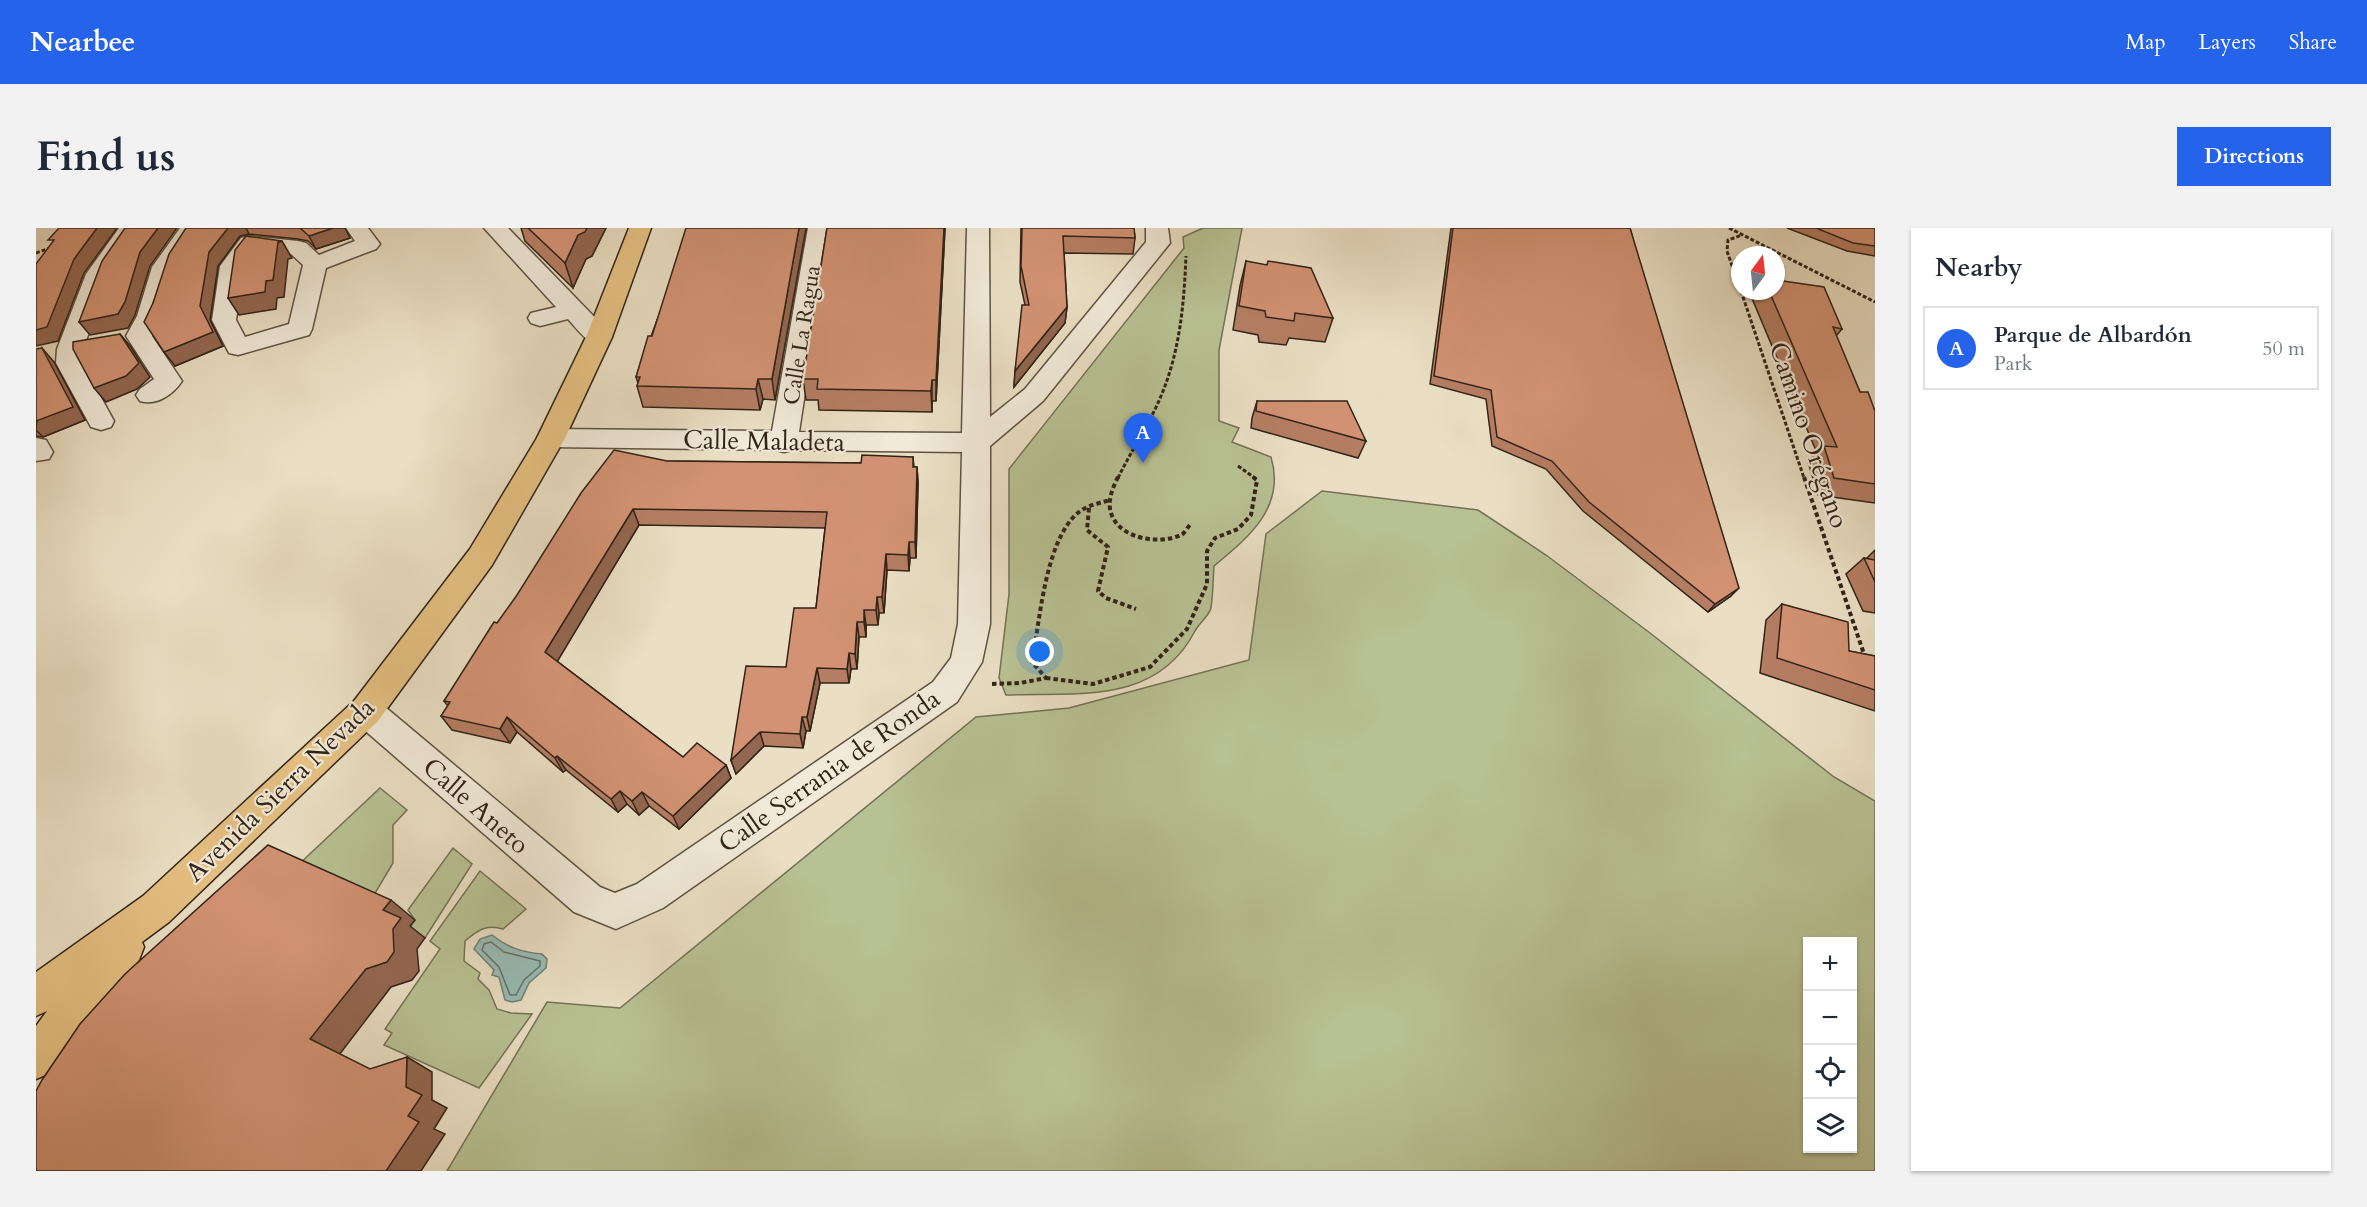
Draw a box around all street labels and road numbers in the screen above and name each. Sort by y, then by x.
street label: Calle La Ragua [776,263,828,407]
street label: Camino Orégano [1761,337,1857,533]
street label: Calle Maladeta [683,422,845,460]
street label: Calle Serrania de Ronda [711,681,947,861]
street label: Avenida Sierra Nevada [178,690,382,890]
street label: Calle Aneto [415,750,537,862]

